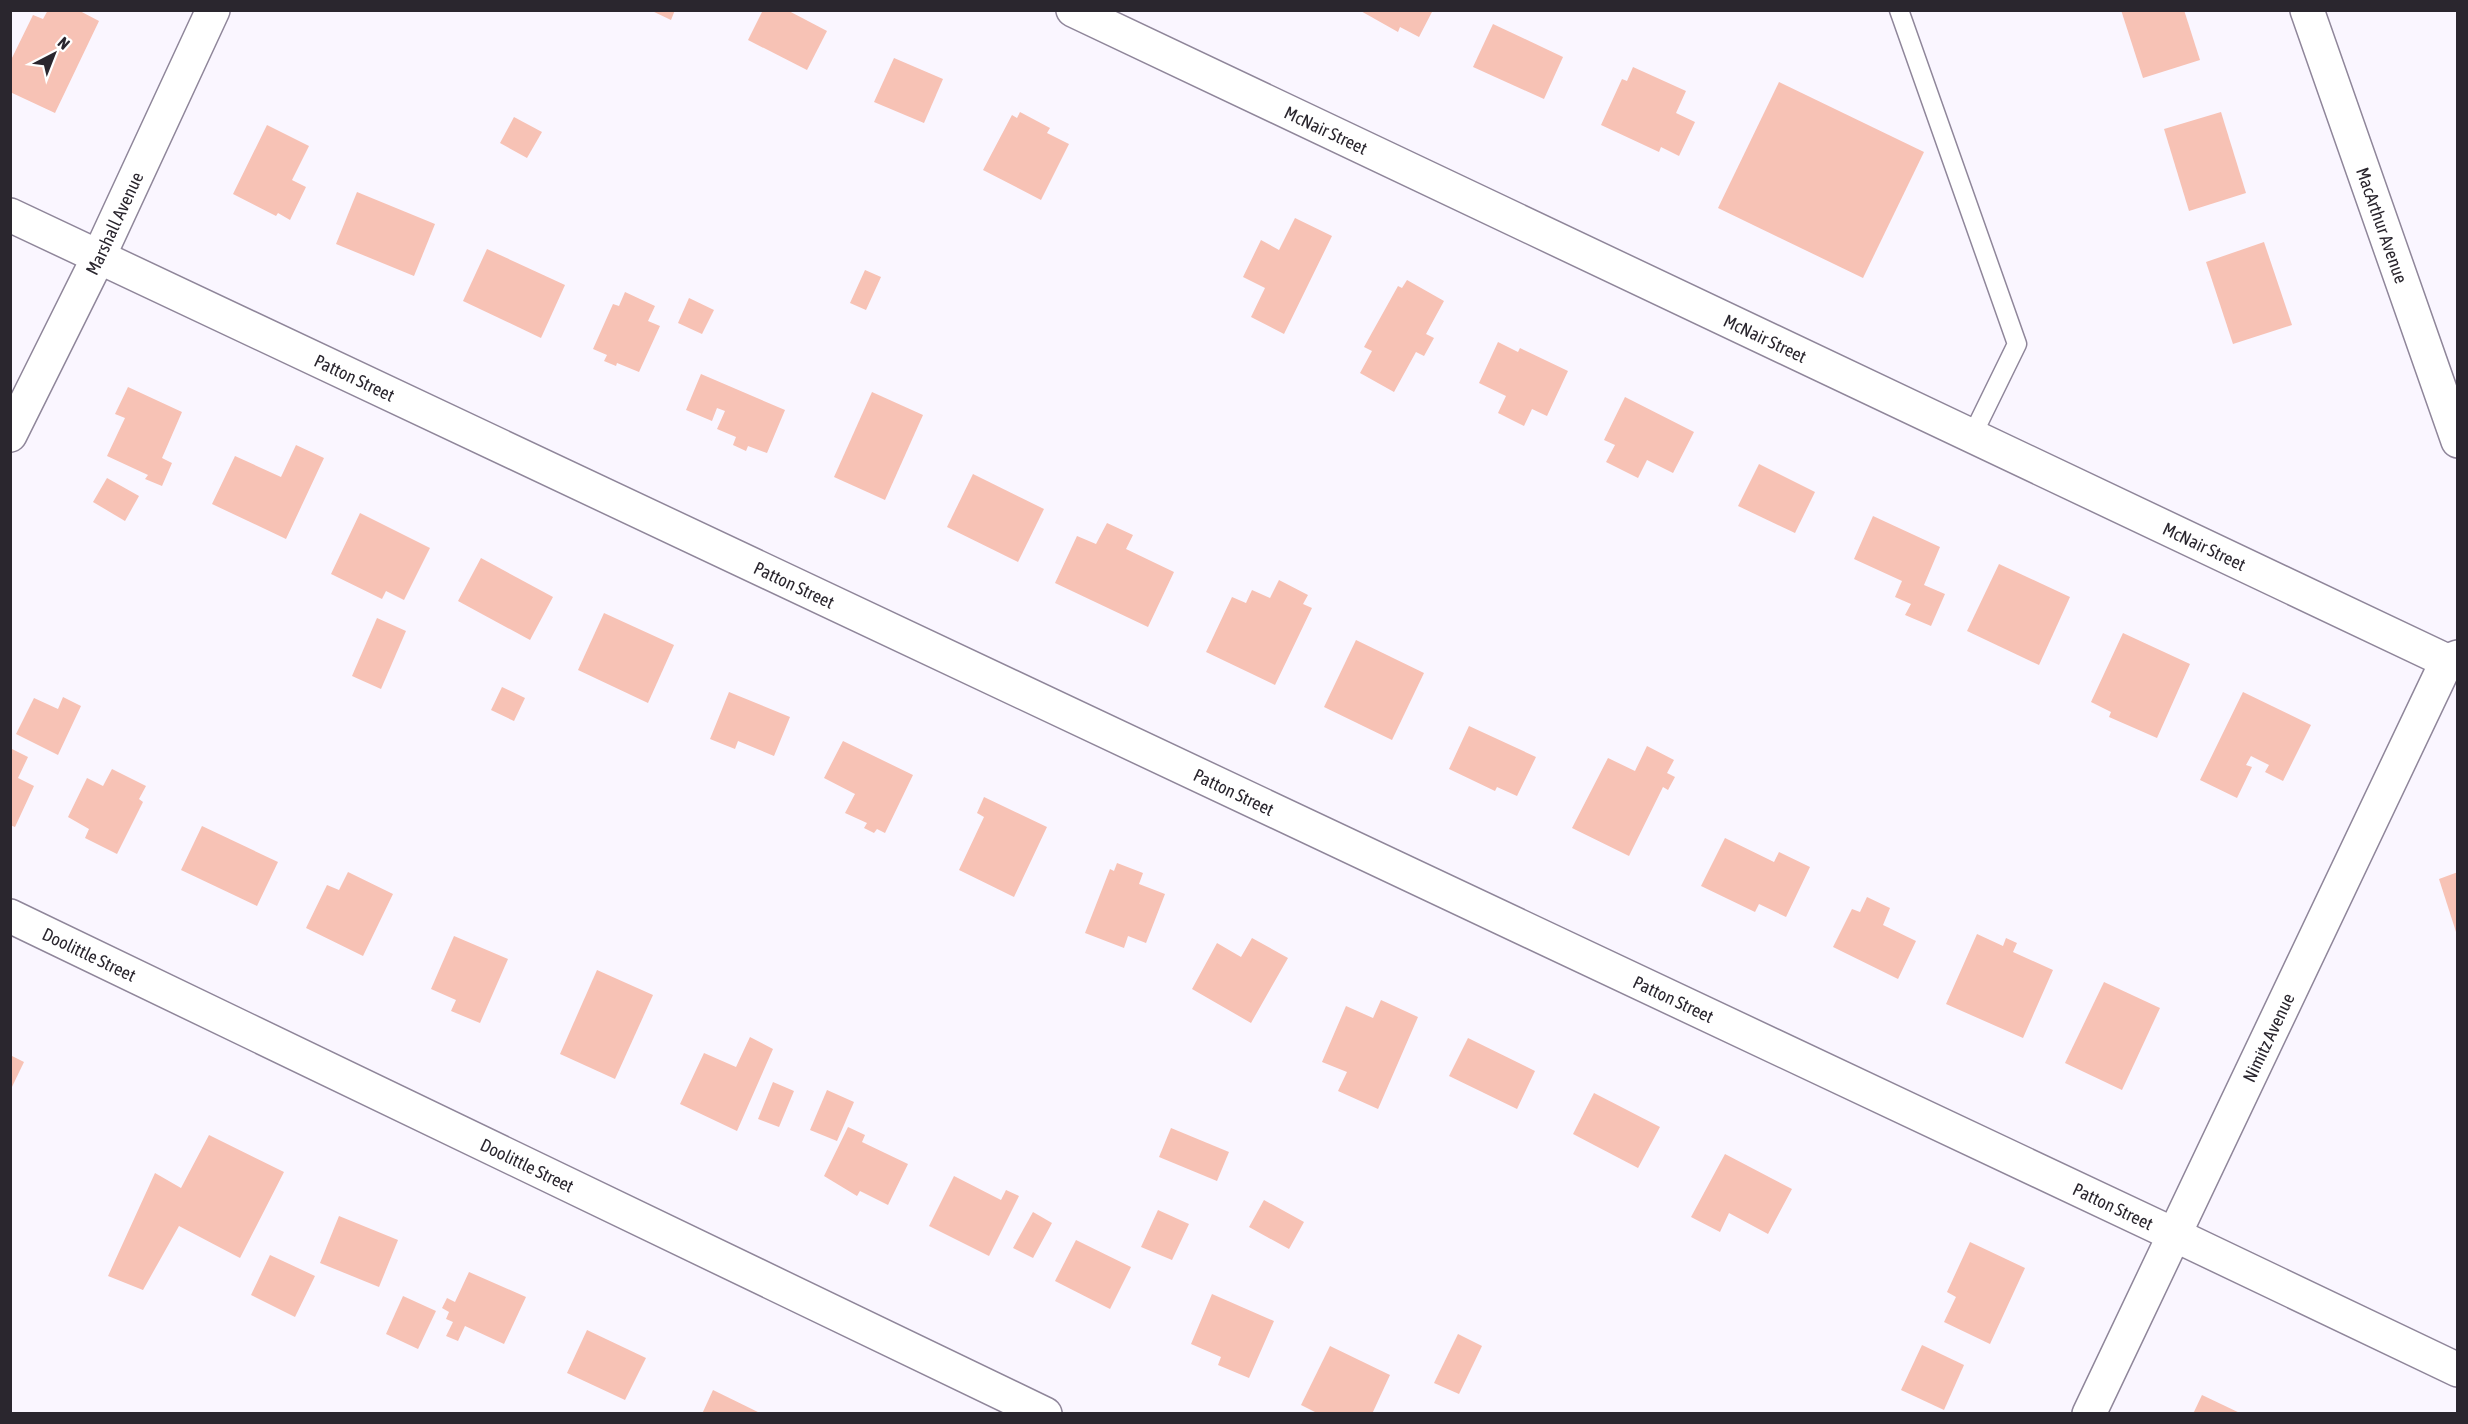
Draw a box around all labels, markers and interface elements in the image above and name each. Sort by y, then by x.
north arrow [24,24,84,84]
text: N [55,33,74,53]
street label: McNair Street [1281,101,1371,158]
street label: MacArthur Avenue [2352,164,2412,286]
street label: Marshall Avenue [81,168,147,278]
street label: McNair Street [1720,309,1810,367]
street label: Patton Street [311,350,398,405]
street label: McNair Street [2160,517,2249,575]
street label: Patton Street [751,557,838,612]
street label: Patton Street [1190,764,1277,820]
street label: Doolittle Street [39,923,139,986]
street label: Patton Street [1630,971,1717,1027]
street label: Nimitz Avenue [2238,990,2298,1085]
street label: Doolittle Street [477,1133,577,1196]
street label: Patton Street [2070,1178,2157,1234]

